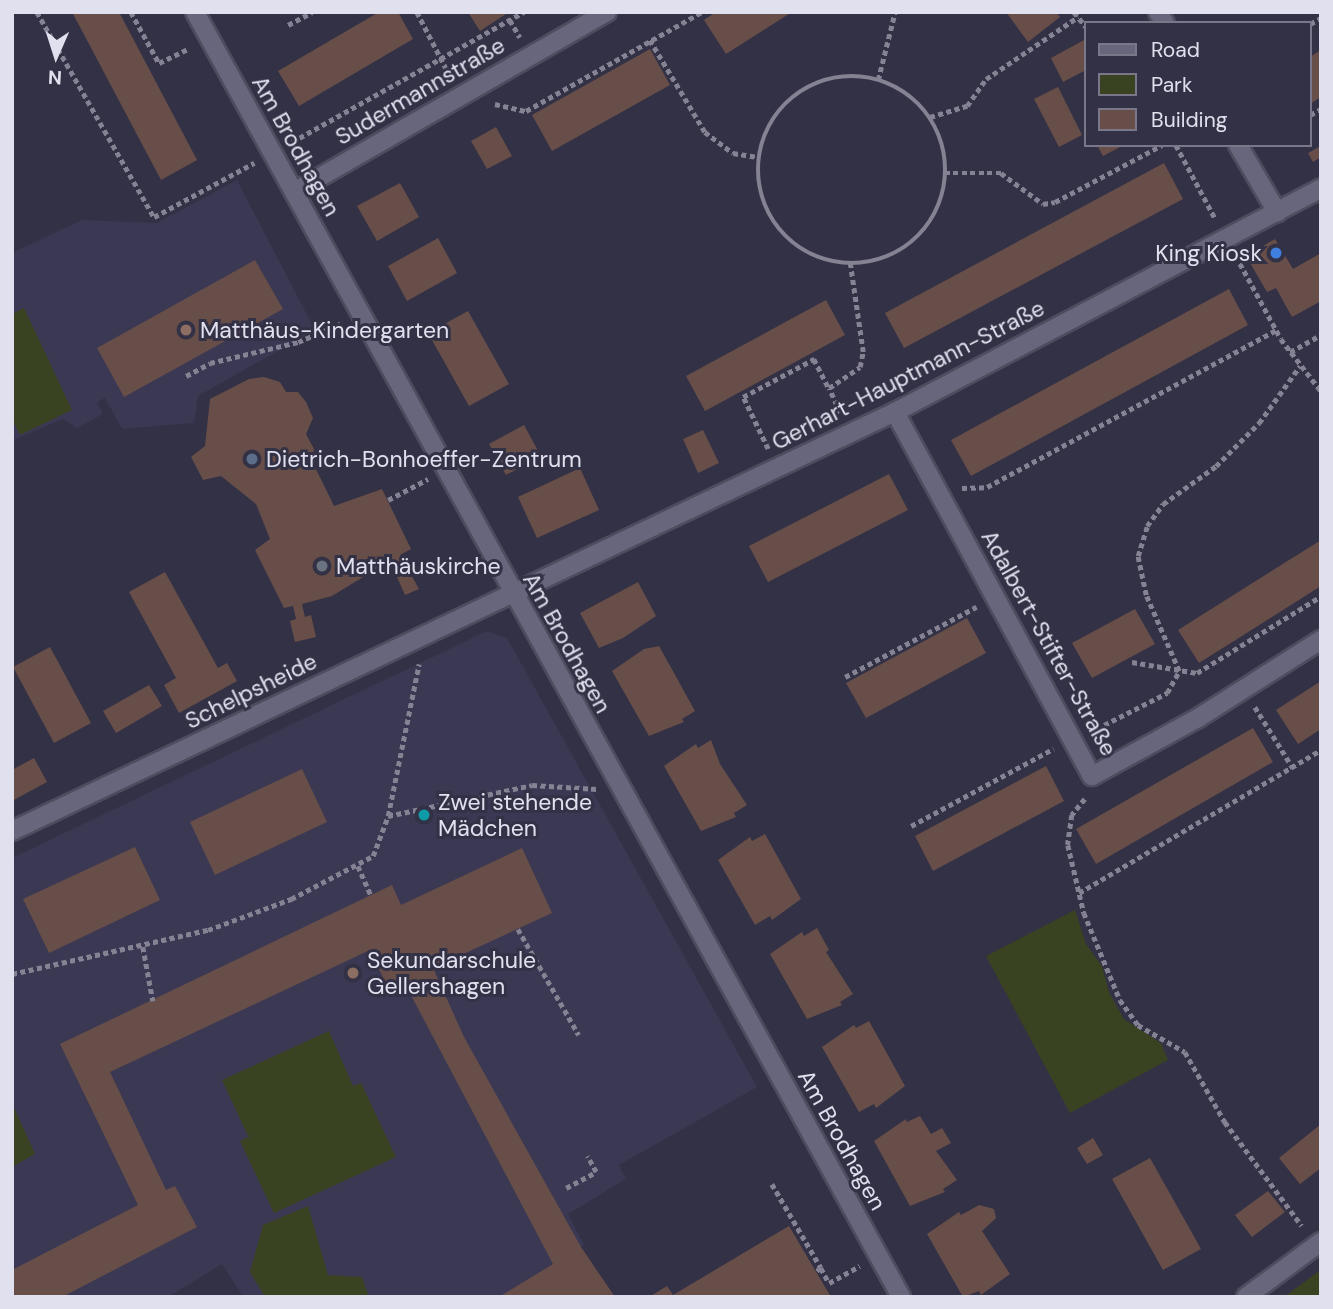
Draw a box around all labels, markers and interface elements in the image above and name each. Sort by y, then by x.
north arrow [21,21,91,91]
legend [1084,21,1312,147]
street label: Sudermannstraße [330,31,510,151]
text: Road [1151,36,1200,64]
text: N [47,65,62,90]
street label: Am Brodhagen [246,71,346,221]
text: Park [1151,71,1192,99]
text: Building [1151,106,1227,134]
place label: King Kiosk [1155,239,1262,267]
marker: King Kiosk [1268,245,1284,261]
street label: Gerhart-Hauptmann-Straße [767,294,1049,456]
place label: Matthäus-Kindergarten [200,316,449,344]
marker: Matthäus-Kindergarten [178,322,194,338]
place label: Dietrich-Bonhoeffer-Zentrum [266,445,582,473]
marker: Dietrich-Bonhoeffer-Zentrum [244,451,260,467]
street label: Adalbert-Stifter-Straße [975,525,1123,761]
place label: Matthäuskirche [336,552,501,580]
marker: Matthäuskirche [314,558,330,574]
street label: Am Brodhagen [517,568,617,718]
street label: Schelpsheide [181,647,321,735]
place label: Zwei stehende Mädchen [438,788,592,842]
marker: Zwei stehende Mädchen [416,807,432,823]
place label: Sekundarschule Gellershagen [367,946,536,1000]
marker: Sekundarschule Gellershagen [345,965,361,981]
street label: Am Brodhagen [792,1065,892,1215]

